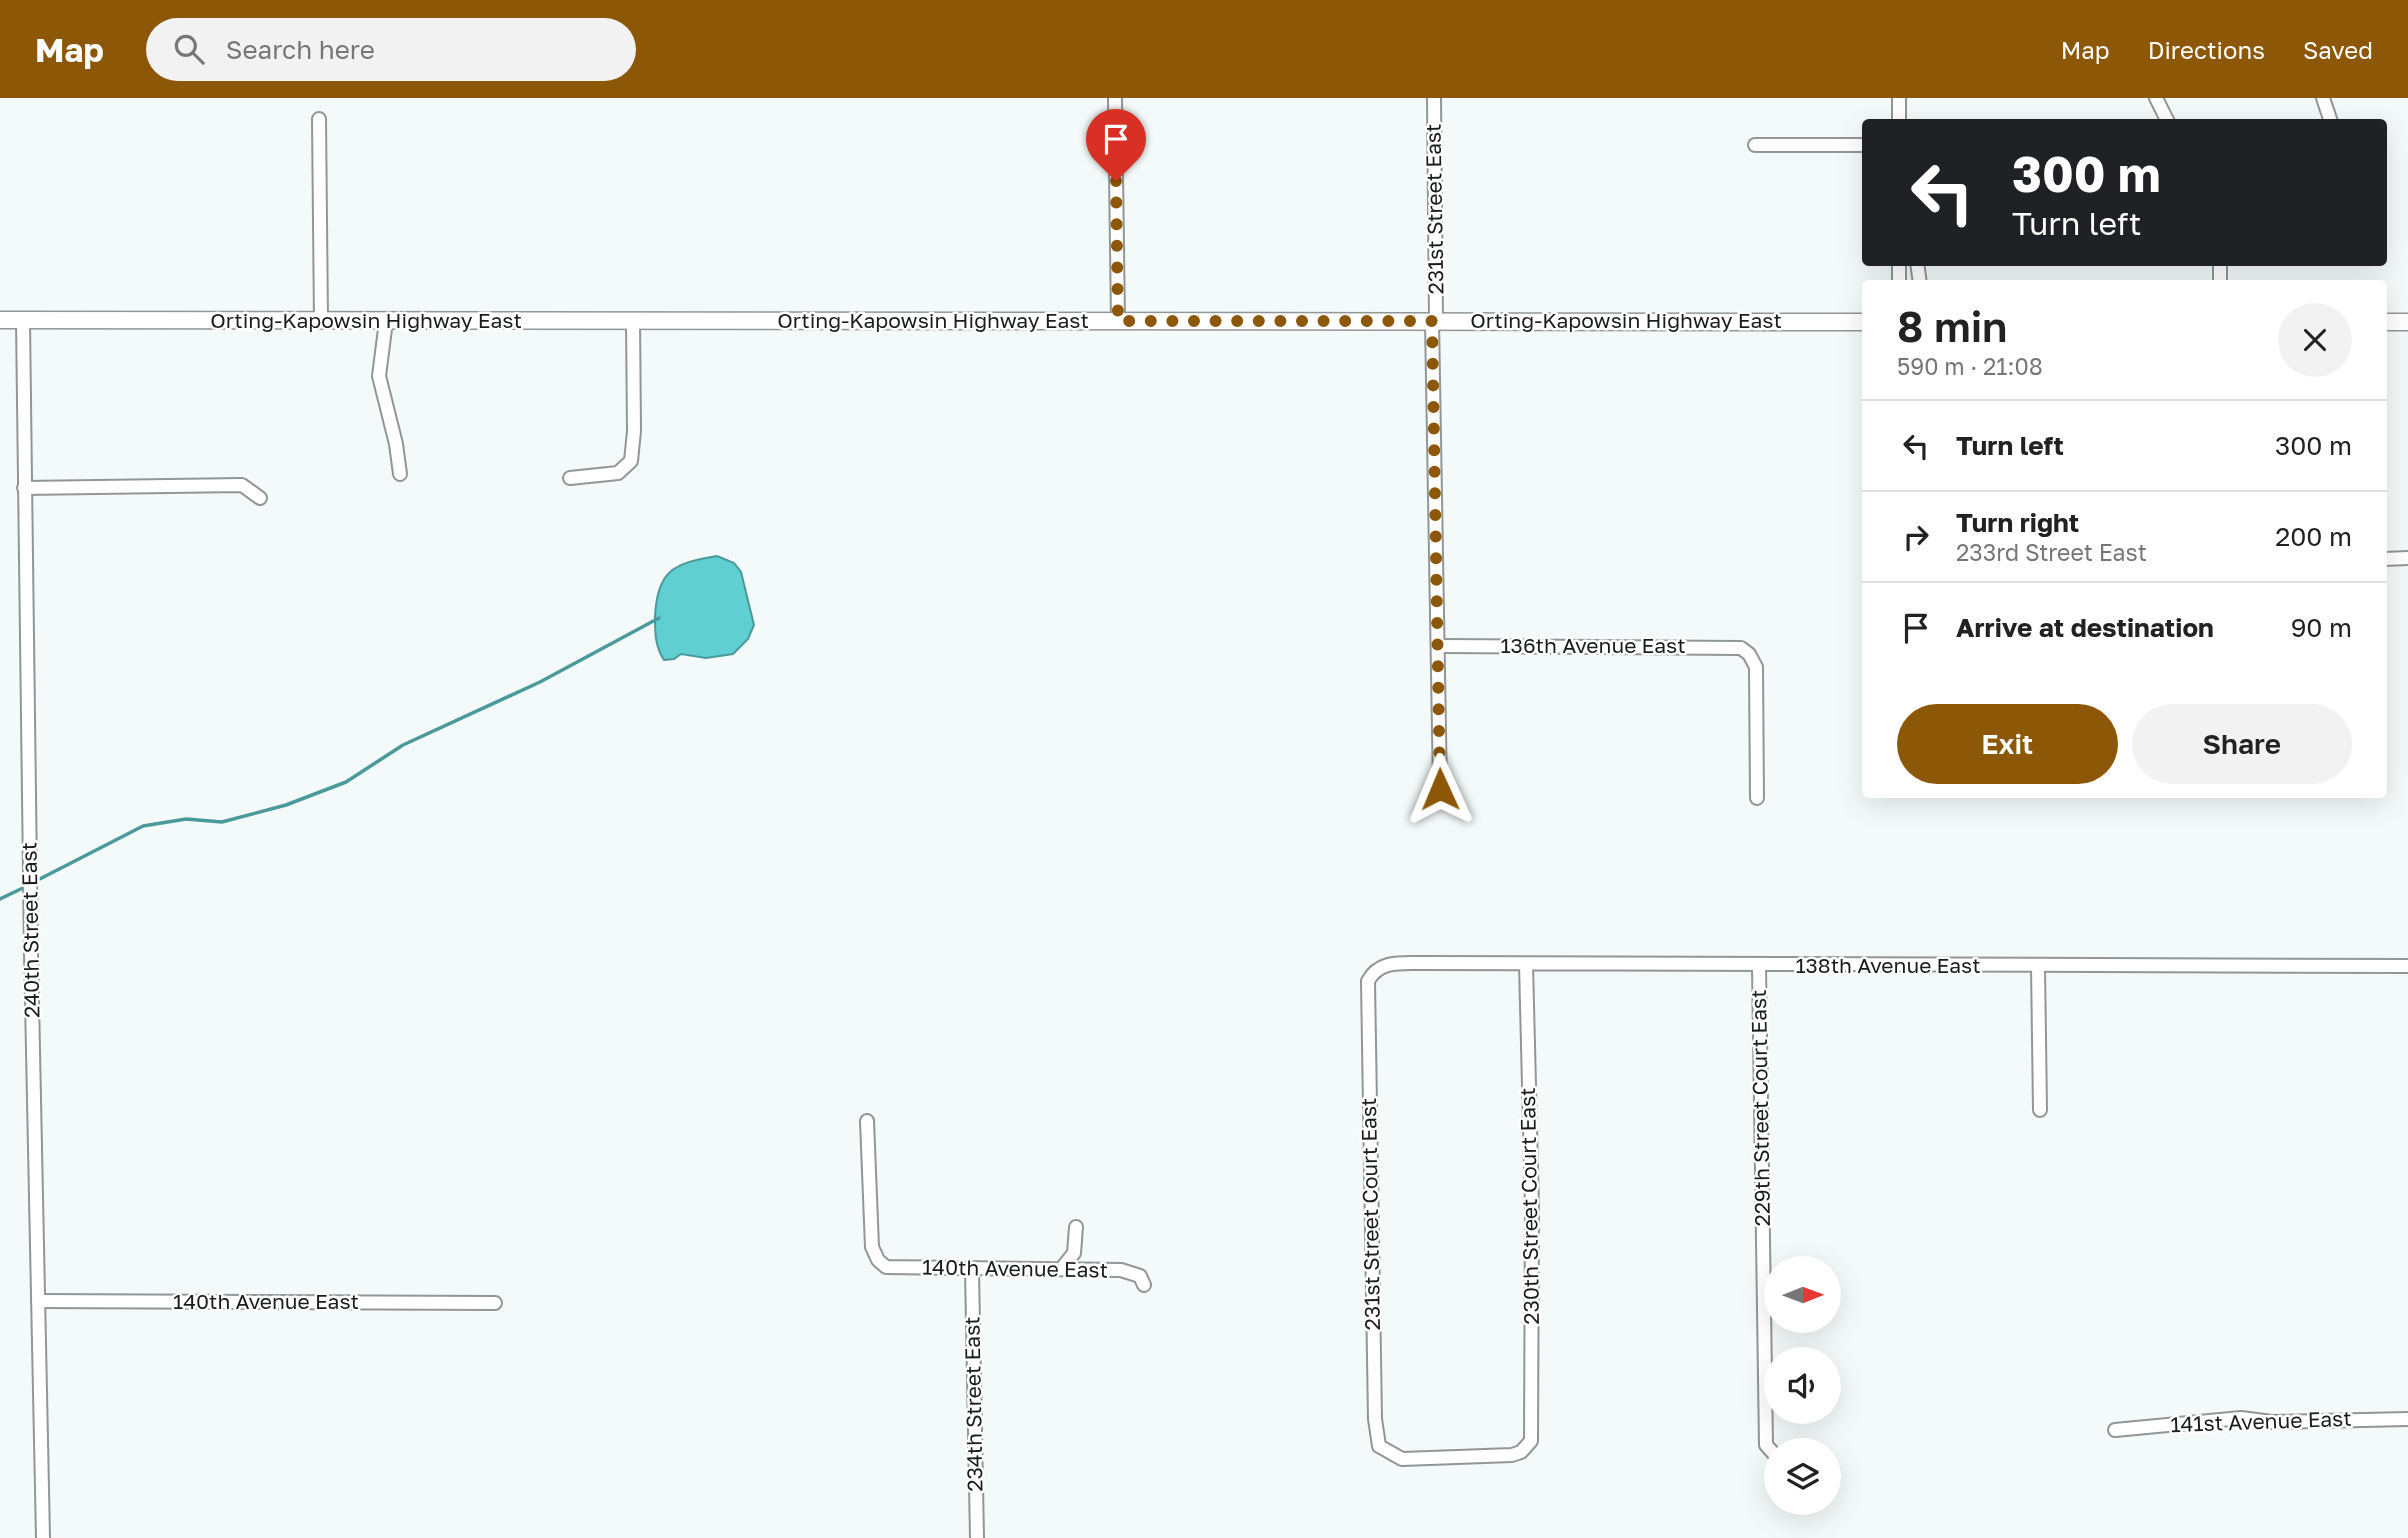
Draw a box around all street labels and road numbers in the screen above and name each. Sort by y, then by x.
street label: 231st Street East [1420,123,1448,295]
street label: Orting-Kapowsin Highway East [210,307,522,333]
street label: Orting-Kapowsin Highway East [777,307,1089,333]
street label: Orting-Kapowsin Highway East [1470,307,1782,333]
street label: 136th Avenue East [1500,632,1686,658]
street label: 240th Street East [15,842,45,1018]
street label: 138th Avenue East [1795,952,1981,978]
street label: 229th Street Court East [1745,989,1775,1227]
street label: 230th Street Court East [1514,1087,1544,1325]
street label: 231st Street Court East [1355,1097,1385,1331]
street label: 140th Avenue East [922,1253,1108,1283]
street label: 140th Avenue East [173,1288,359,1314]
street label: 234th Street East [958,1316,988,1492]
street label: 141st Avenue East [2170,1405,2352,1437]

